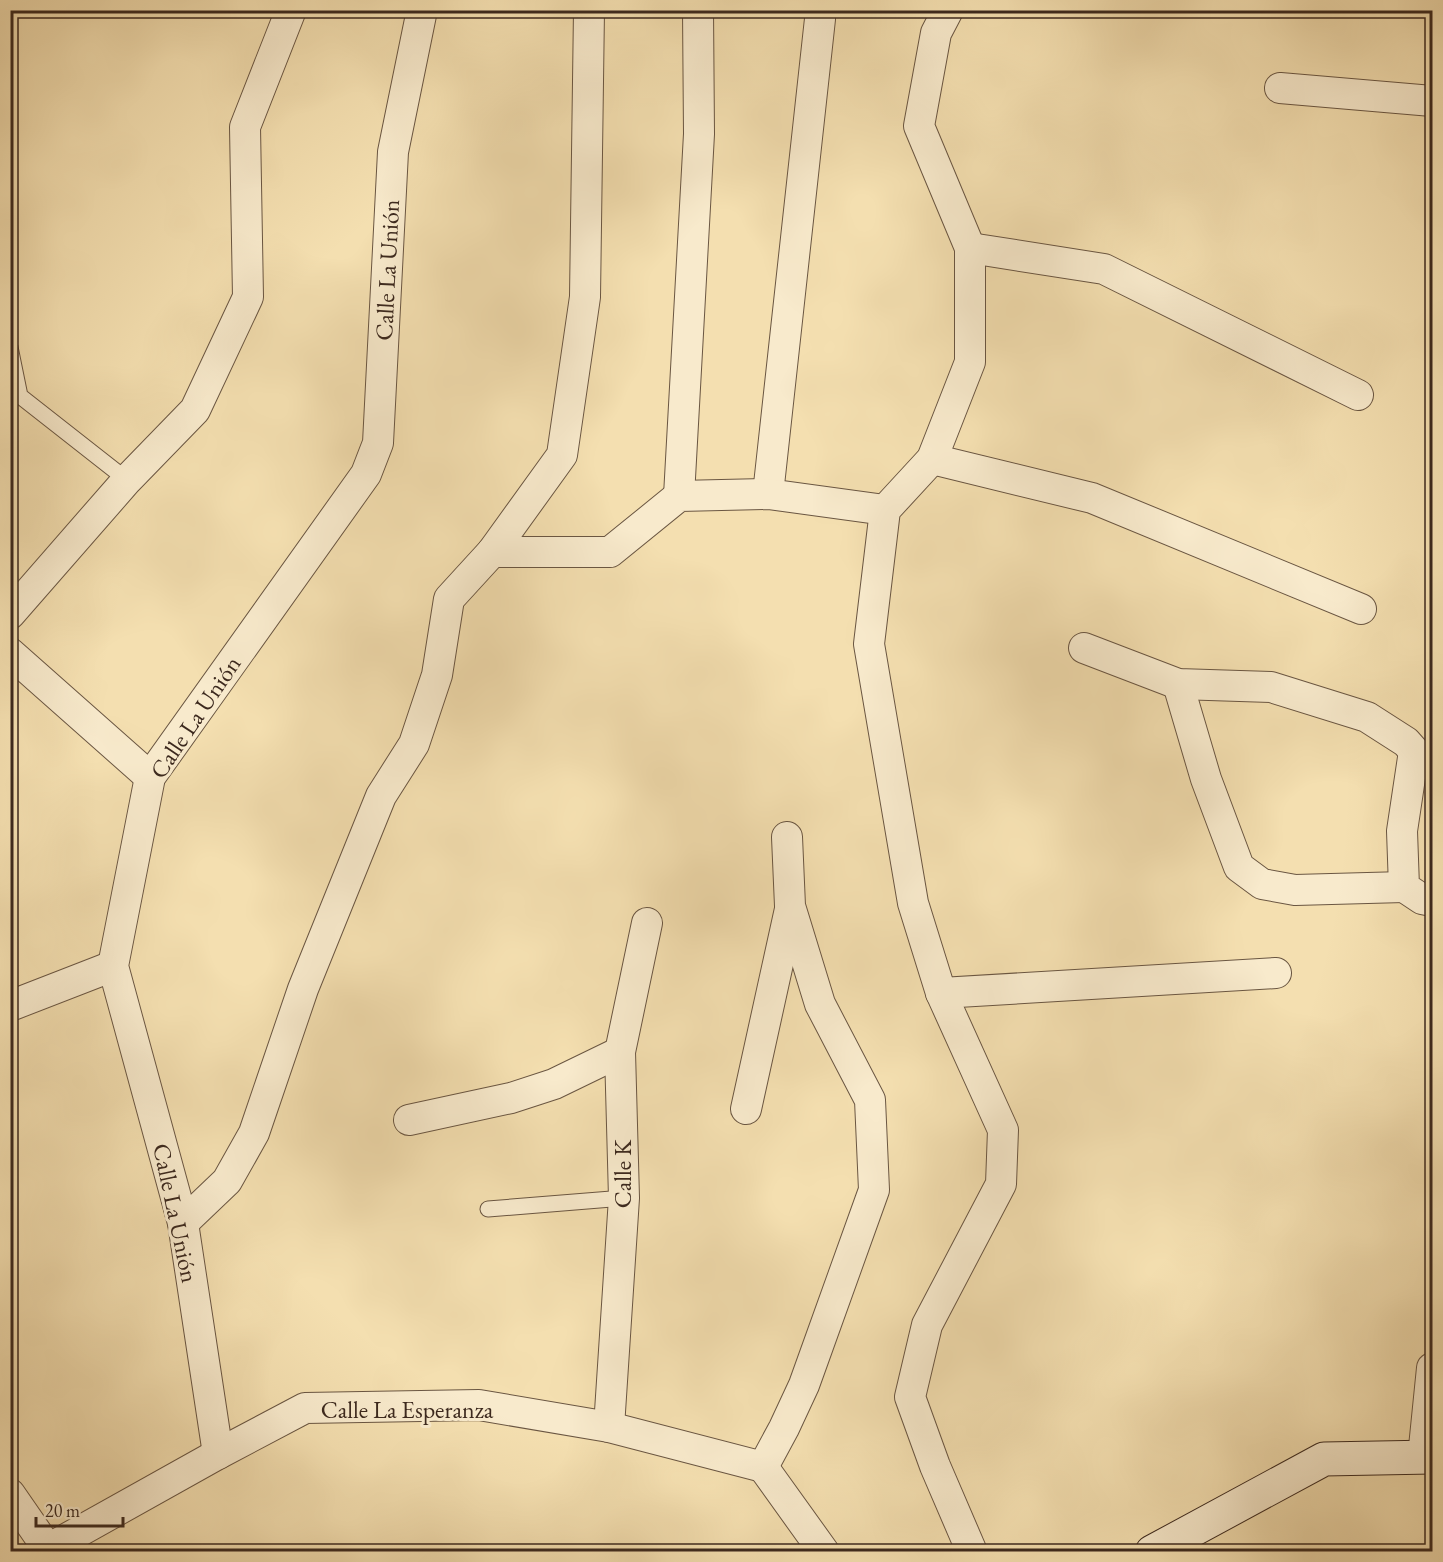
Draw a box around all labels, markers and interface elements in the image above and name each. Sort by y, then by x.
street label: Calle La Unión [368,198,406,341]
street label: Calle La Unión [143,649,248,784]
street label: Calle K [607,1139,638,1208]
street label: Calle La Unión [146,1141,206,1286]
street label: Calle La Esperanza [321,1394,494,1425]
scale bar [36,1490,123,1528]
text: 20 m [45,1499,80,1522]

